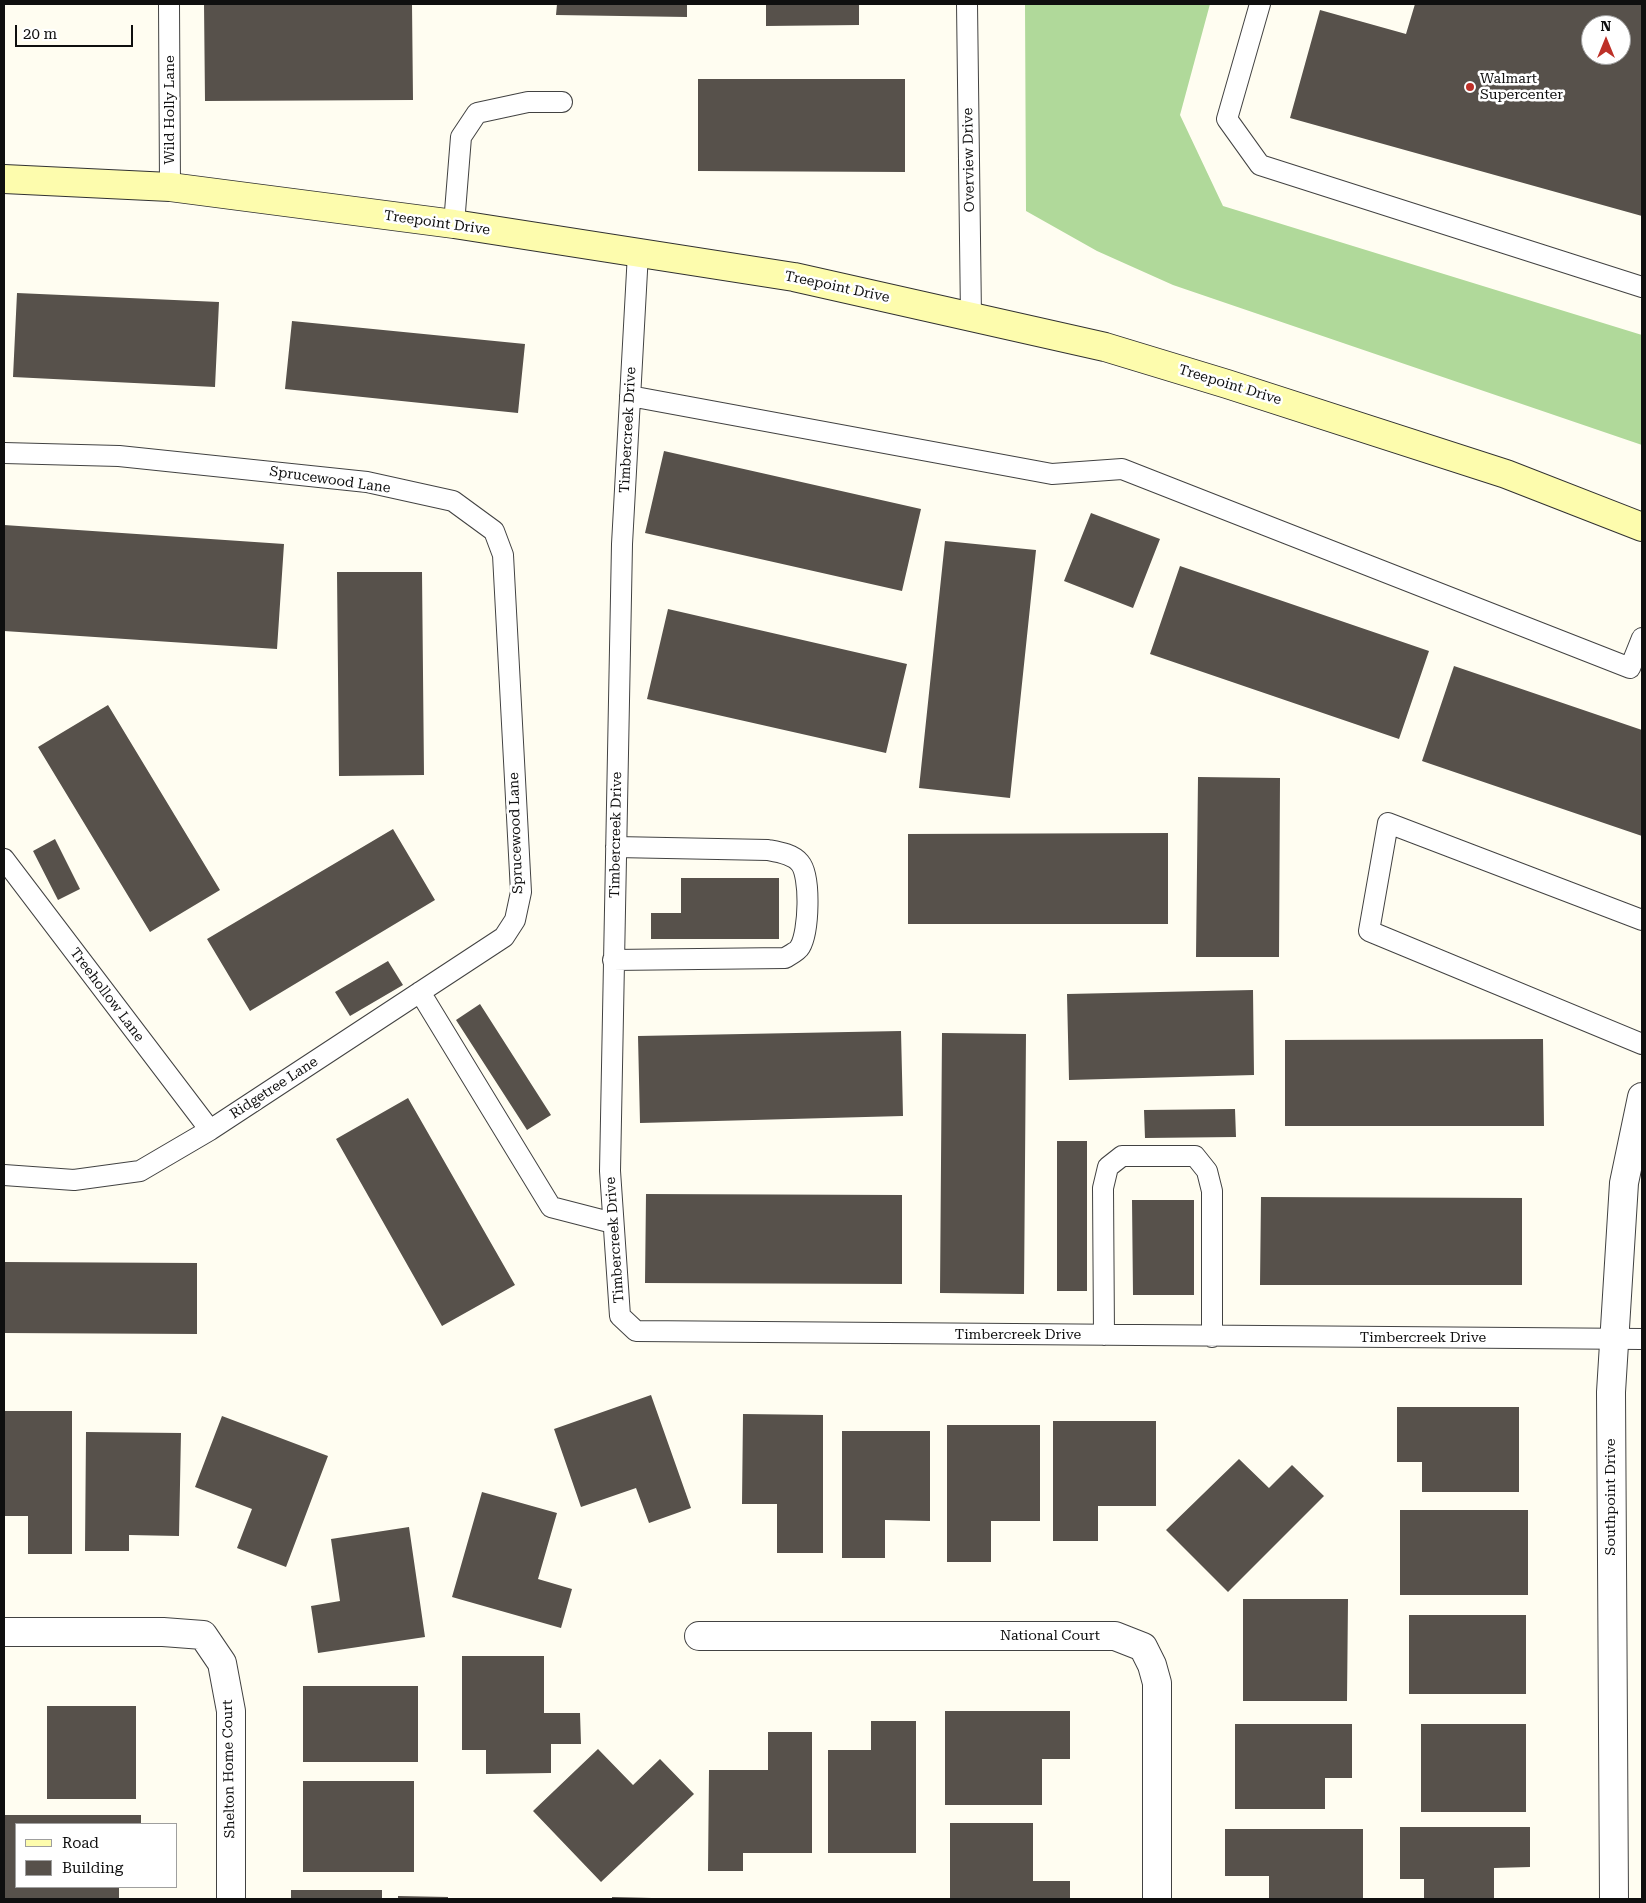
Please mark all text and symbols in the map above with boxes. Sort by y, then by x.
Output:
scale bar [18,15,135,47]
north arrow [1581,15,1631,65]
text: N [1601,18,1611,34]
text: 20 m [23,25,57,43]
street label: Wild Holly Lane [162,55,178,165]
place label: Walmart Supercenter [1480,71,1563,104]
marker: Walmart Supercenter [1464,81,1476,93]
street label: Overview Drive [960,108,978,212]
street label: Treepoint Drive [383,207,491,239]
street label: Treepoint Drive [783,268,891,306]
street label: Treepoint Drive [1176,361,1284,409]
street label: Timbercreek Drive [616,366,640,494]
street label: Sprucewood Lane [268,463,392,497]
street label: Sprucewood Lane [505,772,527,894]
street label: Timbercreek Drive [606,772,626,898]
street label: Treehollow Lane [66,945,148,1045]
street label: Ridgetree Lane [227,1053,321,1123]
street label: Timbercreek Drive [602,1176,628,1304]
street label: Timbercreek Drive [955,1327,1081,1343]
street label: Timbercreek Drive [1360,1330,1486,1346]
street label: Southpoint Drive [1603,1438,1619,1556]
street label: National Court [1000,1628,1100,1644]
street label: Shelton Home Court [219,1700,239,1838]
legend [15,1823,178,1888]
text: Road [62,1834,99,1852]
text: Building [62,1859,123,1877]

